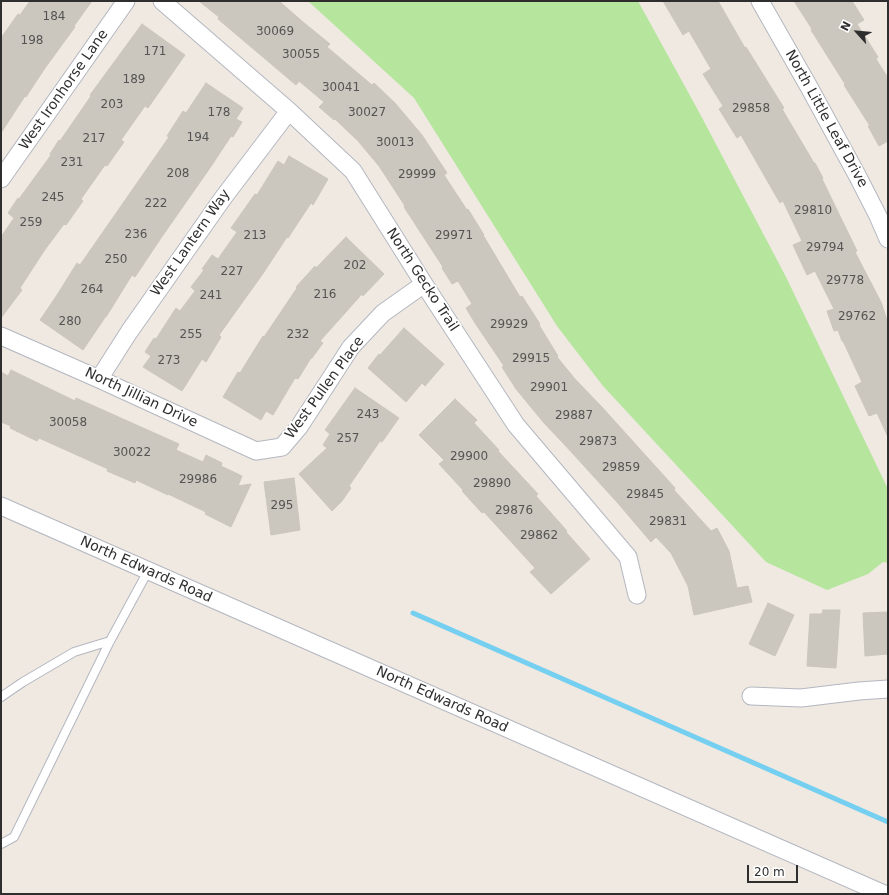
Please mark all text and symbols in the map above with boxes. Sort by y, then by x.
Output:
house number: 184 [43,10,65,24]
north arrow [837,12,877,52]
text: N [838,19,854,33]
house number: 30069 [256,25,294,39]
street label: West Ironhorse Lane [16,26,112,154]
house number: 198 [21,34,43,48]
house number: 171 [144,45,166,59]
street label: North Little Leaf Drive [781,47,871,191]
house number: 30055 [282,48,320,62]
house number: 189 [123,73,145,87]
house number: 30041 [322,81,360,95]
house number: 203 [101,98,123,112]
house number: 29858 [732,102,770,116]
house number: 178 [208,106,230,120]
house number: 30027 [348,106,386,120]
house number: 194 [187,131,209,145]
house number: 217 [83,132,105,146]
house number: 30013 [376,136,414,150]
house number: 231 [61,156,83,170]
house number: 208 [167,167,189,181]
house number: 29999 [398,168,436,182]
street label: West Lantern Way [148,186,234,300]
house number: 245 [42,191,64,205]
house number: 222 [145,197,167,211]
house number: 29810 [794,204,832,218]
house number: 259 [20,216,42,230]
street label: North Gecko Trail [382,225,462,335]
house number: 236 [125,228,147,242]
house number: 213 [244,229,266,243]
house number: 29971 [435,229,473,243]
house number: 29794 [806,241,844,255]
house number: 250 [105,253,127,267]
house number: 202 [344,259,366,273]
house number: 227 [221,265,243,279]
house number: 29778 [826,274,864,288]
house number: 264 [81,283,103,297]
house number: 216 [314,288,336,302]
house number: 241 [200,289,222,303]
house number: 29762 [838,310,876,324]
house number: 280 [59,315,81,329]
house number: 29929 [490,318,528,332]
house number: 255 [180,328,202,342]
house number: 232 [287,328,309,342]
street label: West Pullen Place [282,333,368,443]
house number: 29915 [512,352,550,366]
house number: 273 [158,354,180,368]
street label: North Jillian Drive [82,364,200,432]
house number: 29901 [530,381,568,395]
house number: 243 [357,408,379,422]
house number: 29887 [555,409,593,423]
house number: 30058 [49,416,87,430]
house number: 257 [337,432,359,446]
house number: 29873 [579,435,617,449]
house number: 30022 [113,446,151,460]
house number: 29900 [450,450,488,464]
house number: 29859 [602,461,640,475]
house number: 29986 [179,473,217,487]
house number: 29890 [473,477,511,491]
house number: 29845 [626,488,664,502]
house number: 295 [271,499,293,513]
house number: 29876 [495,504,533,518]
house number: 29831 [649,515,687,529]
house number: 29862 [520,529,558,543]
street label: North Edwards Road [77,533,215,607]
street label: North Edwards Road [373,663,511,737]
scale bar [749,857,800,883]
text: 20 m [754,865,785,879]

